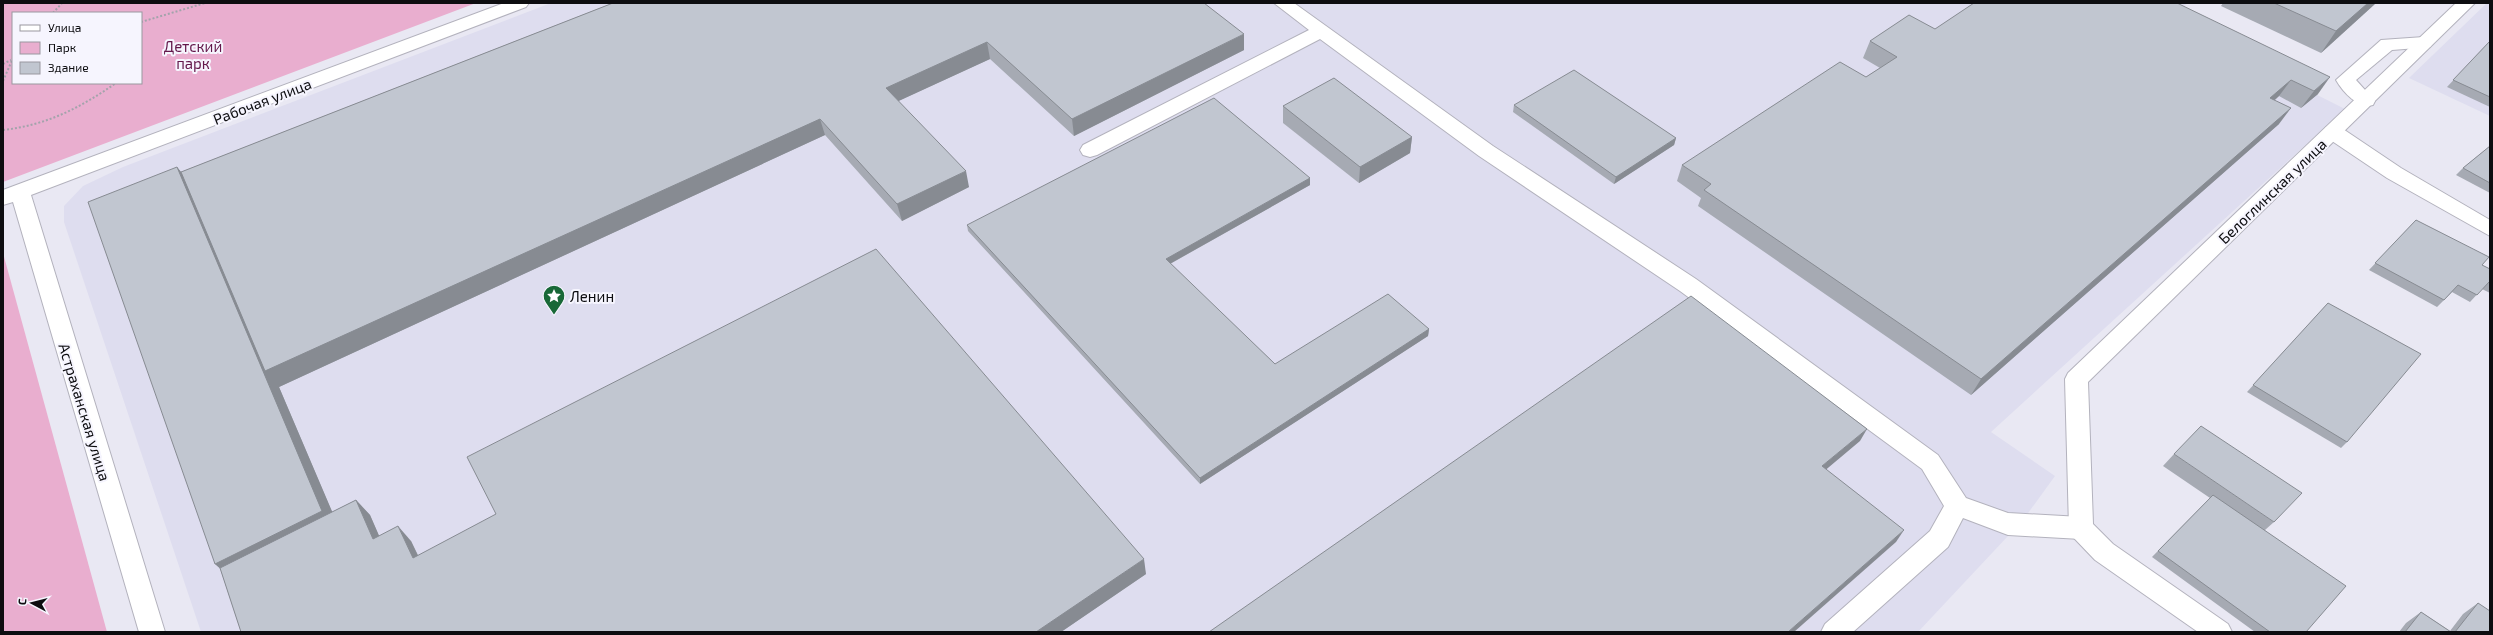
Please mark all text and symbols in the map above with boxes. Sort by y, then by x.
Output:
legend [12,12,142,84]
text: Улица [48,20,81,34]
park label: Детский парк [164,37,222,72]
text: Парк [48,40,77,54]
text: Здание [48,60,89,74]
street label: Рабочая улица [210,74,314,129]
street label: Белоглинская улица [2214,135,2330,248]
place icon: Ленин [541,283,567,316]
place label: Ленин [570,287,614,305]
street label: Астраханская улица [55,341,115,483]
north arrow [12,583,52,623]
text: С [15,597,28,606]

